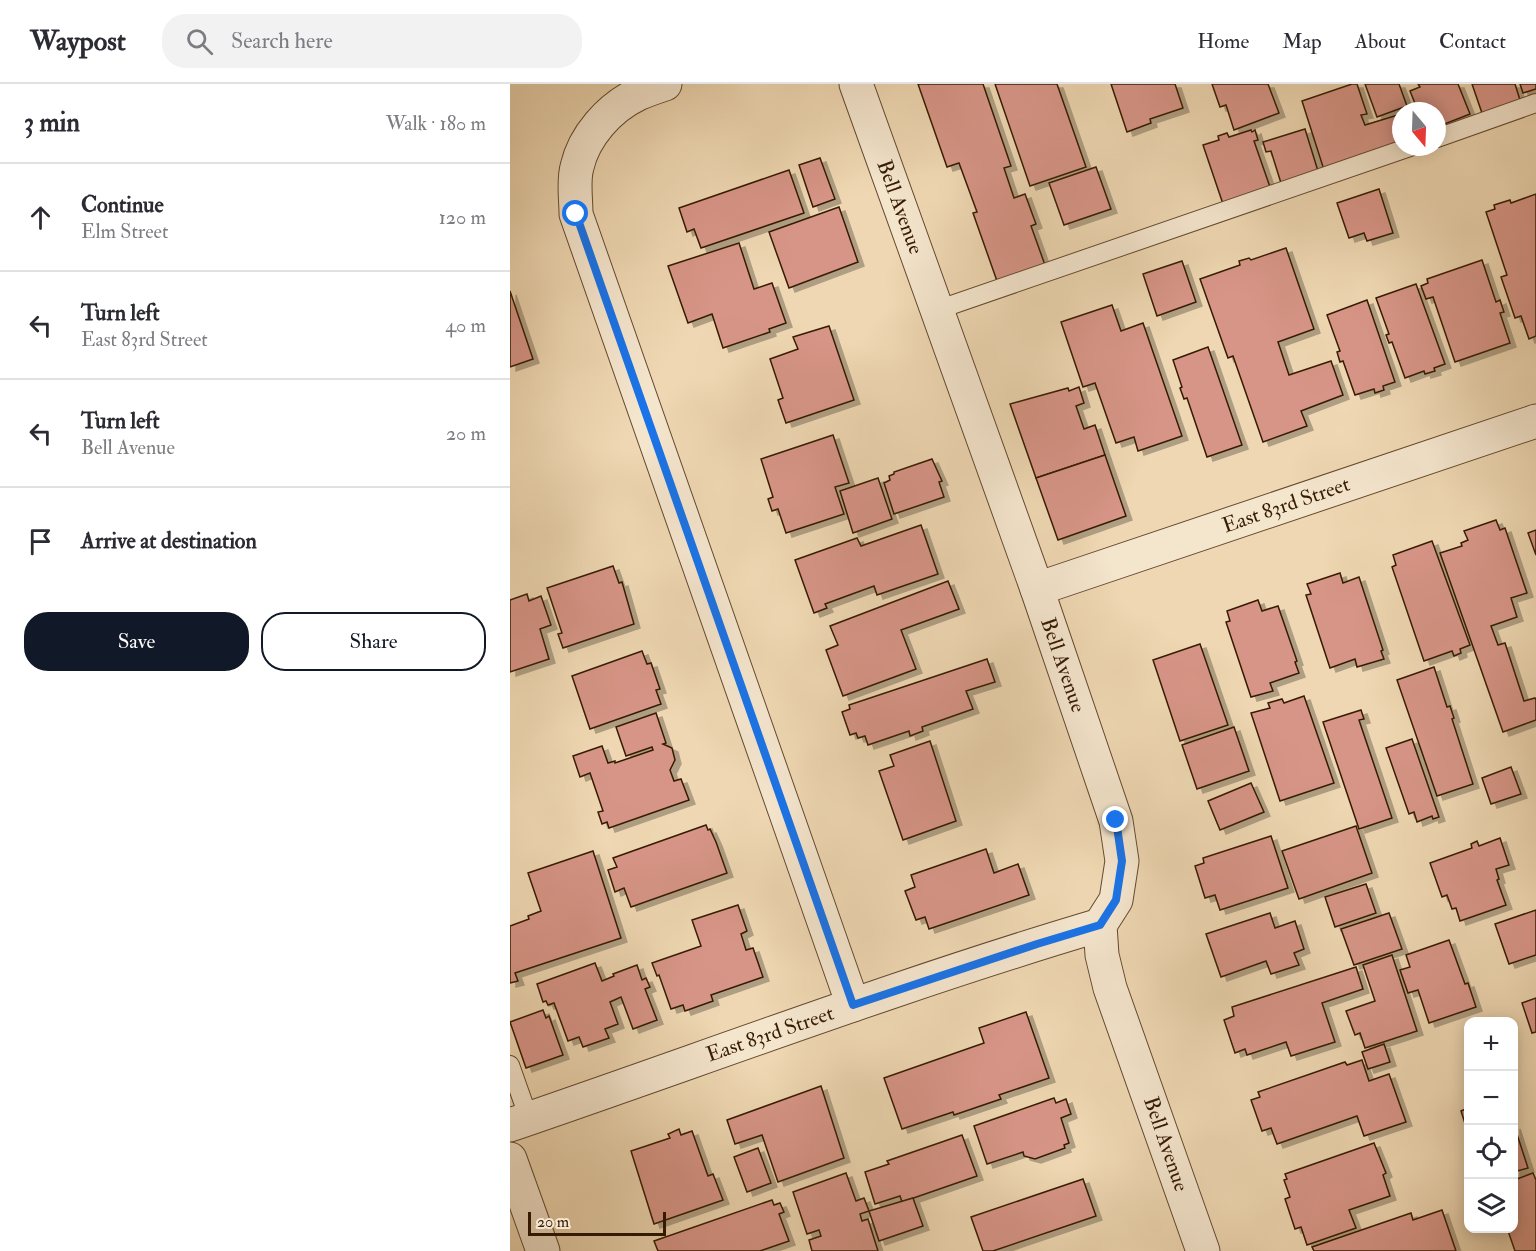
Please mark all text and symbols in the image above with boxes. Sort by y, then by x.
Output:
search box [162,14,582,68]
text: Waypost [30,24,126,59]
icon: search [183,25,216,58]
text: Search here [231,27,333,55]
text: Home [1197,28,1249,55]
text: Map [1282,28,1322,55]
text: About [1355,28,1406,55]
text: Contact [1439,28,1506,55]
north arrow [1392,102,1446,156]
text: 3 min [24,107,80,139]
text: Walk · 180 m [386,111,486,136]
street label: Bell Avenue [870,156,930,258]
text: Continue [81,191,164,219]
route start [562,200,588,226]
icon: ahead [24,201,57,234]
text: 120 m [439,205,486,230]
text: Elm Street [81,219,168,244]
text: Turn left [81,299,160,327]
icon: left [24,309,57,342]
text: 40 m [445,313,486,338]
text: East 83rd Street [81,327,208,352]
text: Turn left [81,407,160,435]
icon: left [24,417,57,450]
text: 20 m [446,421,486,446]
text: Bell Avenue [81,435,175,460]
street label: East 83rd Street [1219,470,1354,539]
icon: arrive [24,525,57,558]
text: Arrive at destination [81,527,257,555]
button: Save [24,612,249,671]
button: Share [261,612,486,671]
street label: Bell Avenue [1034,614,1092,716]
route end [1102,806,1128,832]
street label: East 83rd Street [703,999,838,1068]
map controls [1464,1017,1518,1233]
button: + [1464,1017,1518,1071]
button: − [1464,1071,1518,1125]
street label: Bell Avenue [1137,1093,1195,1195]
button: locate [1464,1125,1518,1179]
button: layers [1464,1179,1518,1233]
scale bar [528,1209,666,1236]
text: 20 m [537,1212,569,1232]

